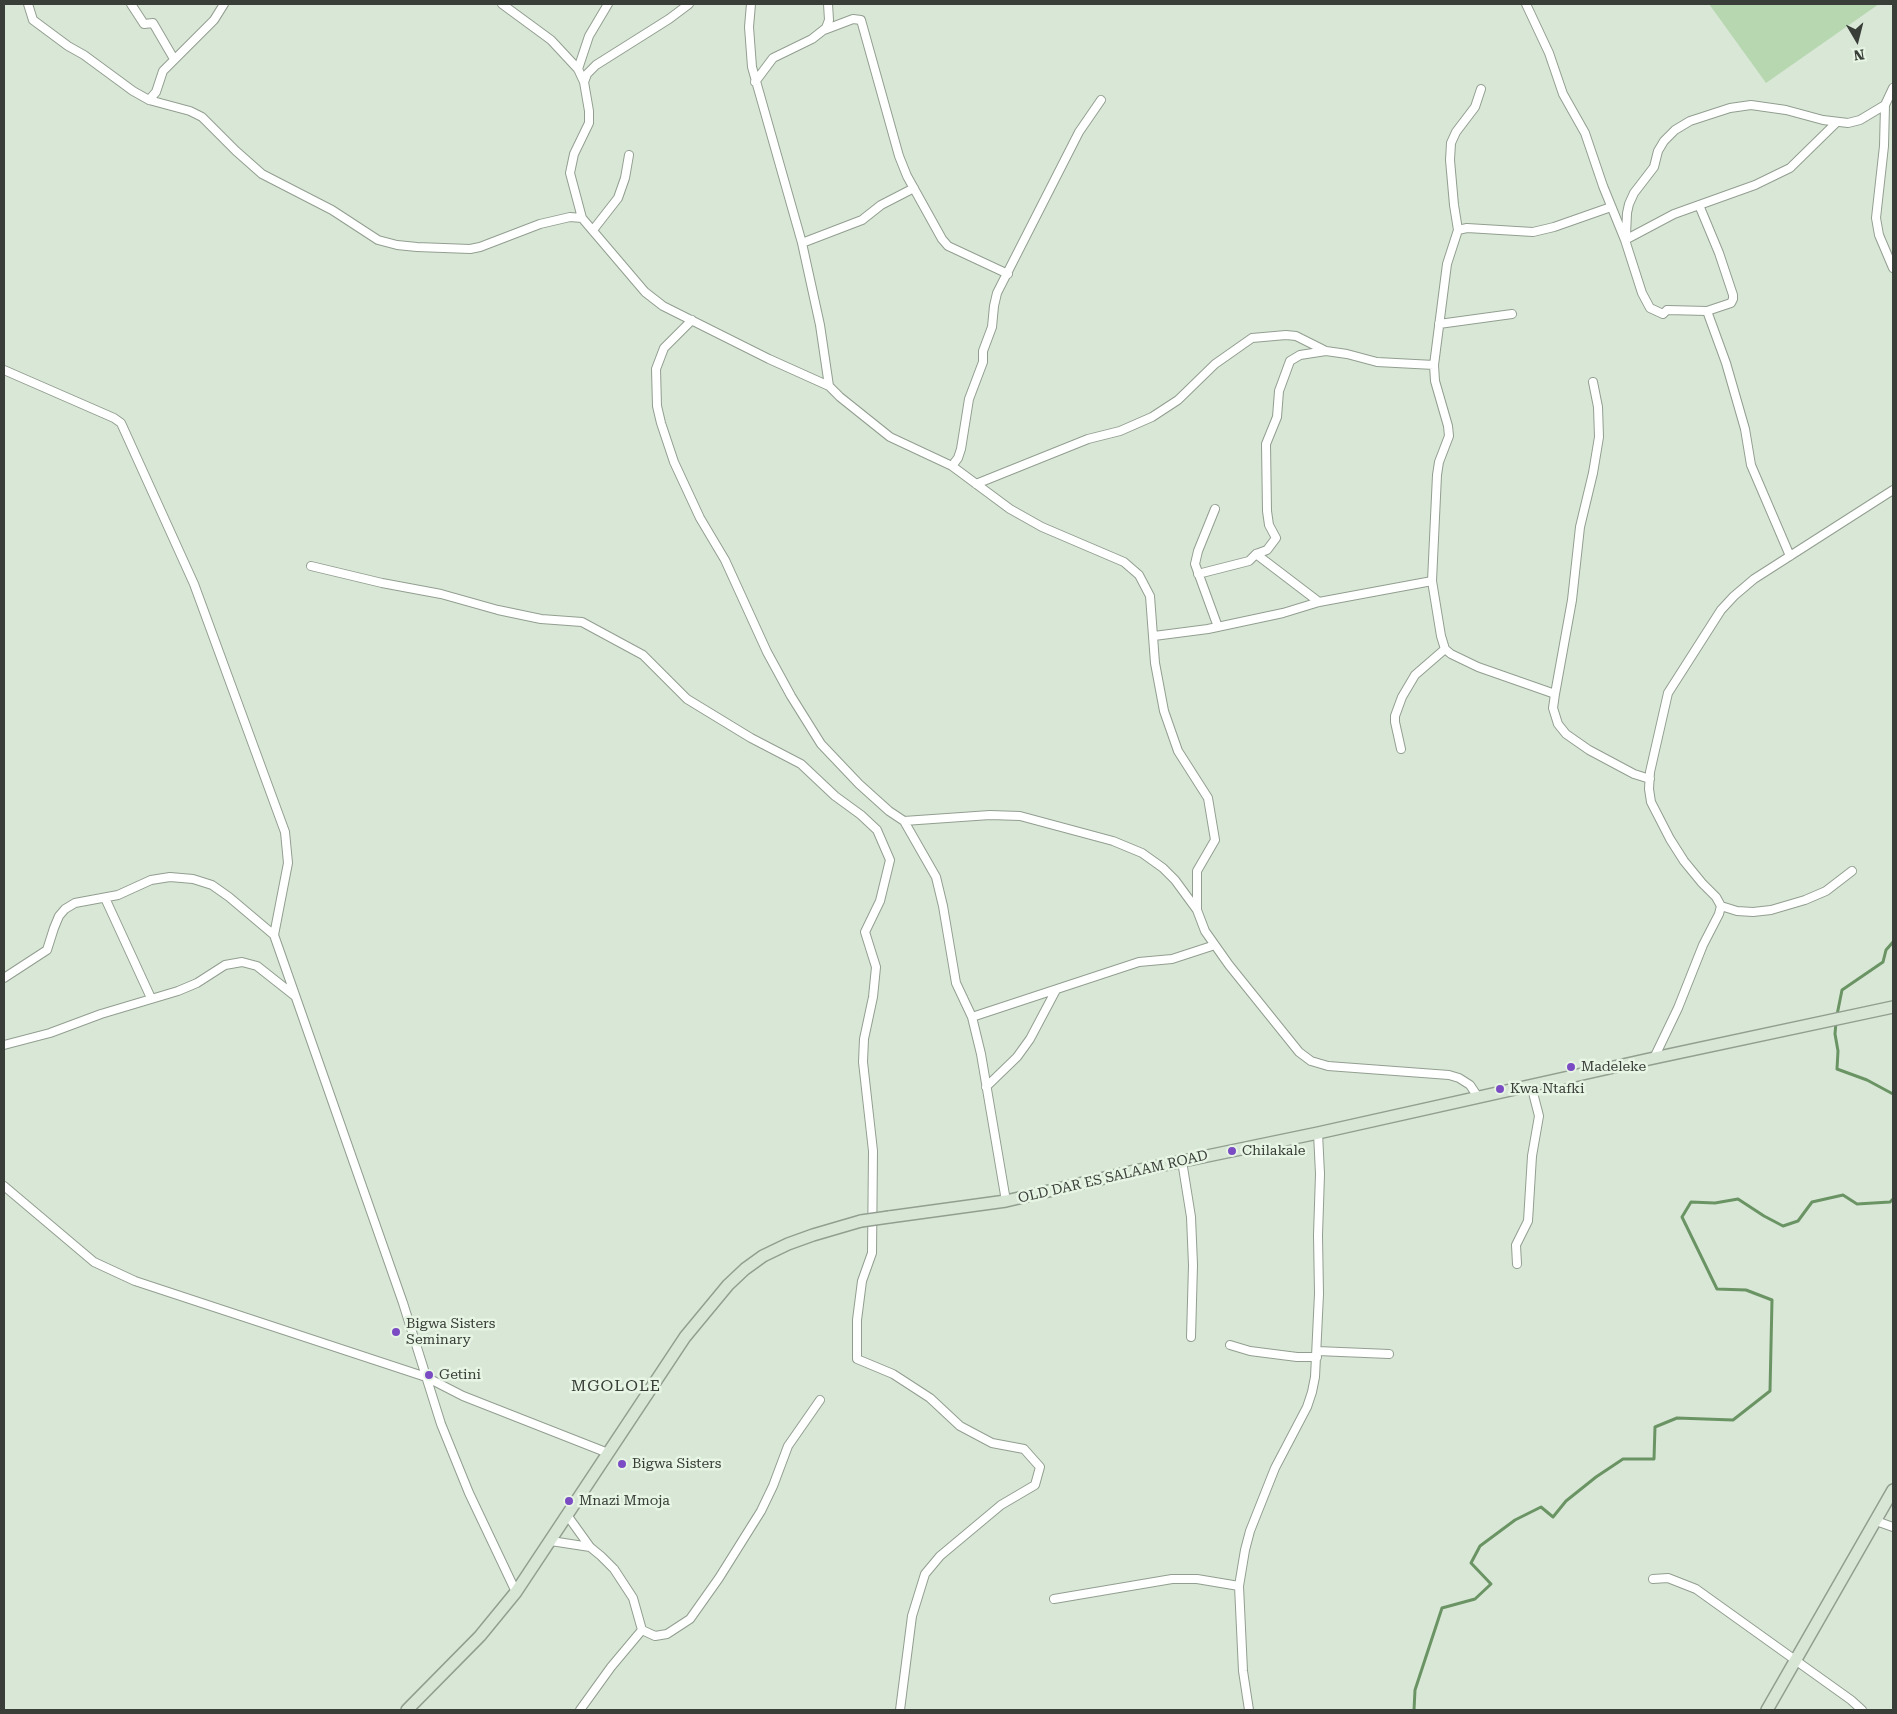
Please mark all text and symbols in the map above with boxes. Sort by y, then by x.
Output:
north arrow [1832,15,1882,65]
text: N [1853,46,1866,64]
place label: Madeleke [1581,1059,1646,1075]
marker: Madeleke [1565,1061,1577,1073]
place label: Kwa Ntafki [1510,1081,1584,1097]
marker: Kwa Ntafki [1494,1083,1506,1095]
place label: Chilakale [1242,1143,1305,1159]
marker: Chilakale [1226,1145,1238,1157]
street label: OLD DAR ES SALAAM ROAD [1017,1147,1209,1207]
place label: Bigwa Sisters Seminary [406,1316,496,1348]
marker: Bigwa Sisters Seminary [390,1326,402,1338]
place label: Getini [439,1367,481,1383]
marker: Getini [423,1369,435,1381]
district label: MGOLOLE [570,1376,662,1396]
place label: Bigwa Sisters [632,1456,722,1472]
marker: Bigwa Sisters [616,1458,628,1470]
place label: Mnazi Mmoja [579,1493,670,1509]
marker: Mnazi Mmoja [563,1495,575,1507]

